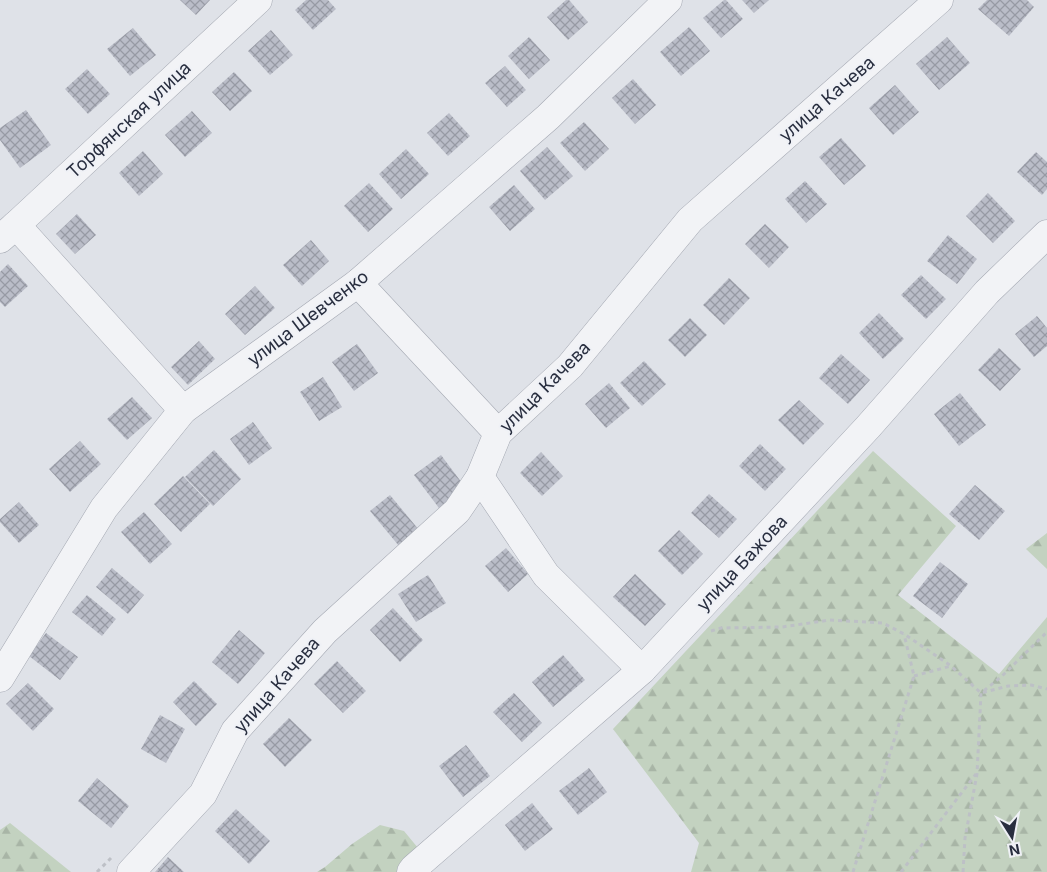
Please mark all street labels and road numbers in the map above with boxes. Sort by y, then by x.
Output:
street label: улица Качева [775,51,879,146]
street label: Торфянская улица [62,57,195,182]
street label: улица Шевченко [243,265,372,370]
street label: улица Качева [495,337,594,436]
street label: улица Бажова [692,510,791,615]
street label: улица Качева [229,633,324,737]

